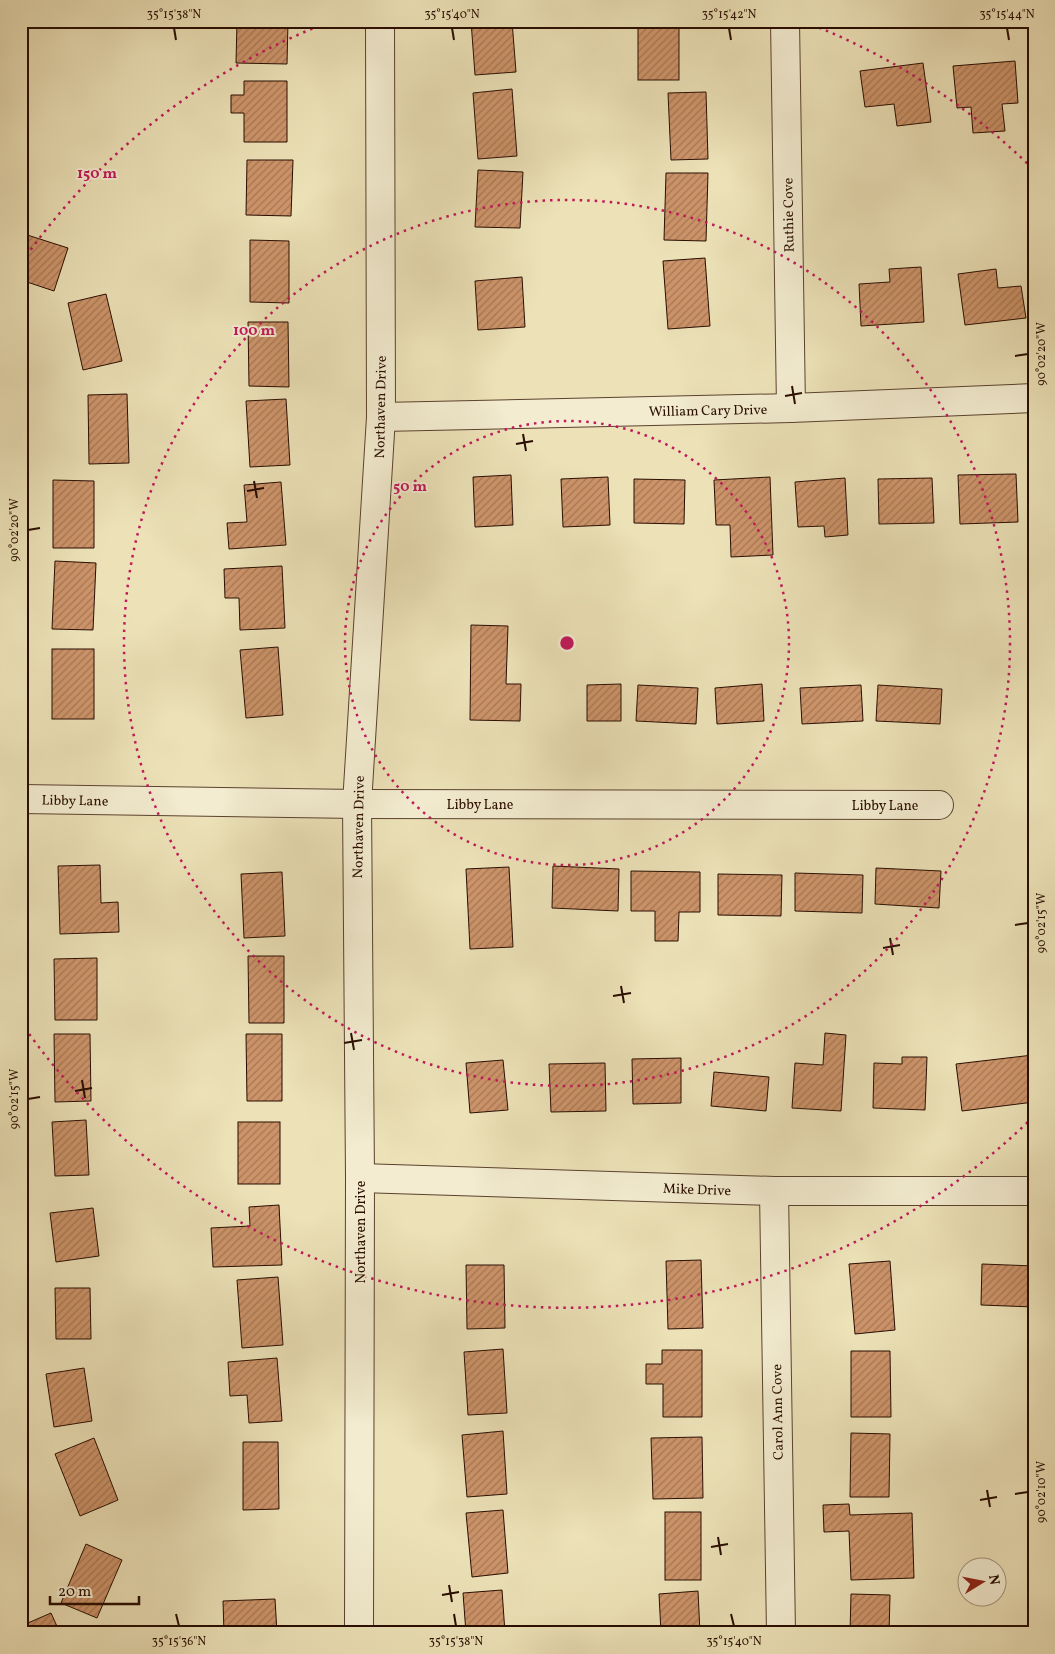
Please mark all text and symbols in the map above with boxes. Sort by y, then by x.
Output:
text: 35°15'38"N [147,7,201,23]
text: 35°15'40"N [424,7,480,23]
text: 35°15'42"N [702,7,756,23]
text: 35°15'44"N [979,7,1035,23]
text: 150 m [77,164,117,185]
street label: Ruthie Cove [779,177,800,252]
text: 100 m [233,321,276,342]
text: 90°02'20"W [1034,322,1050,386]
street label: Northaven Drive [371,355,392,459]
street label: William Cary Drive [649,401,768,422]
text: 50 m [393,477,427,498]
text: 90°02'20"W [7,498,23,562]
centre of rings [558,634,576,652]
street label: Northaven Drive [349,775,370,879]
street label: Libby Lane [41,791,109,812]
street label: Libby Lane [447,796,514,815]
street label: Libby Lane [852,797,919,816]
text: 90°02'15"W [1034,893,1050,953]
text: 90°02'15"W [7,1069,23,1129]
street label: Northaven Drive [352,1180,371,1283]
street label: Mike Drive [662,1180,732,1201]
street label: Carol Ann Cove [768,1363,789,1460]
text: 90°02'10"W [1034,1461,1050,1523]
north arrow [958,1556,1008,1606]
text: N [983,1573,1004,1587]
scale bar [50,1574,139,1606]
text: 20 m [58,1582,91,1603]
text: 35°15'36"N [152,1634,206,1650]
text: 35°15'38"N [429,1634,483,1650]
text: 35°15'40"N [706,1634,762,1650]

